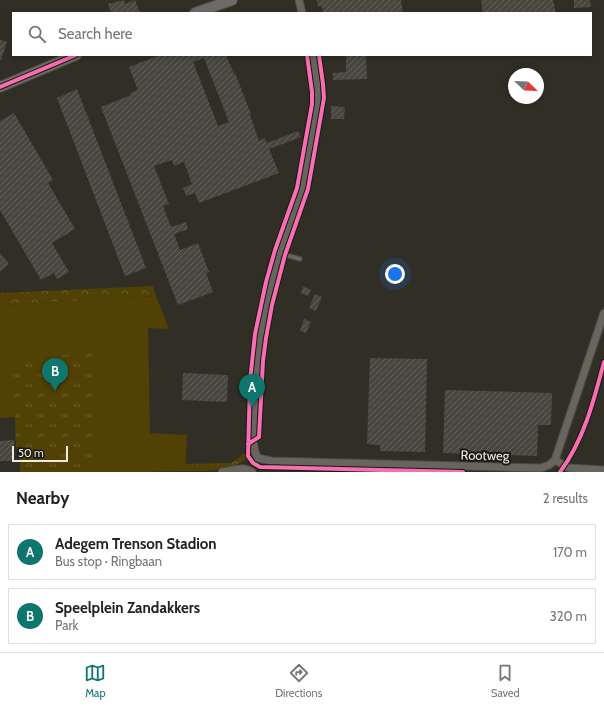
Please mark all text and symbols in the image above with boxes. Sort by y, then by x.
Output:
search box [12,12,592,56]
icon: search [26,23,48,45]
text: Search here [58,25,133,43]
north arrow [508,68,544,104]
your location [385,264,405,284]
pin: B [42,358,68,391]
pin: A [239,374,265,407]
scale bar [12,444,68,463]
text: 50 m [18,446,44,460]
street label: Rootweg [461,447,510,463]
text: Nearby [16,488,69,508]
text: 2 results [543,490,588,506]
text: Adegem Trenson Stadion [55,535,217,553]
text: A [26,544,34,560]
text: 170 m [553,544,587,560]
text: Bus stop · Ringbaan [55,553,162,569]
text: Speelplein Zandakkers [55,599,200,617]
text: B [26,608,34,624]
text: 320 m [550,608,587,624]
text: Park [55,617,78,633]
tab: Map [84,662,106,700]
tab: Directions [275,662,322,700]
tab: Saved [491,662,520,700]

